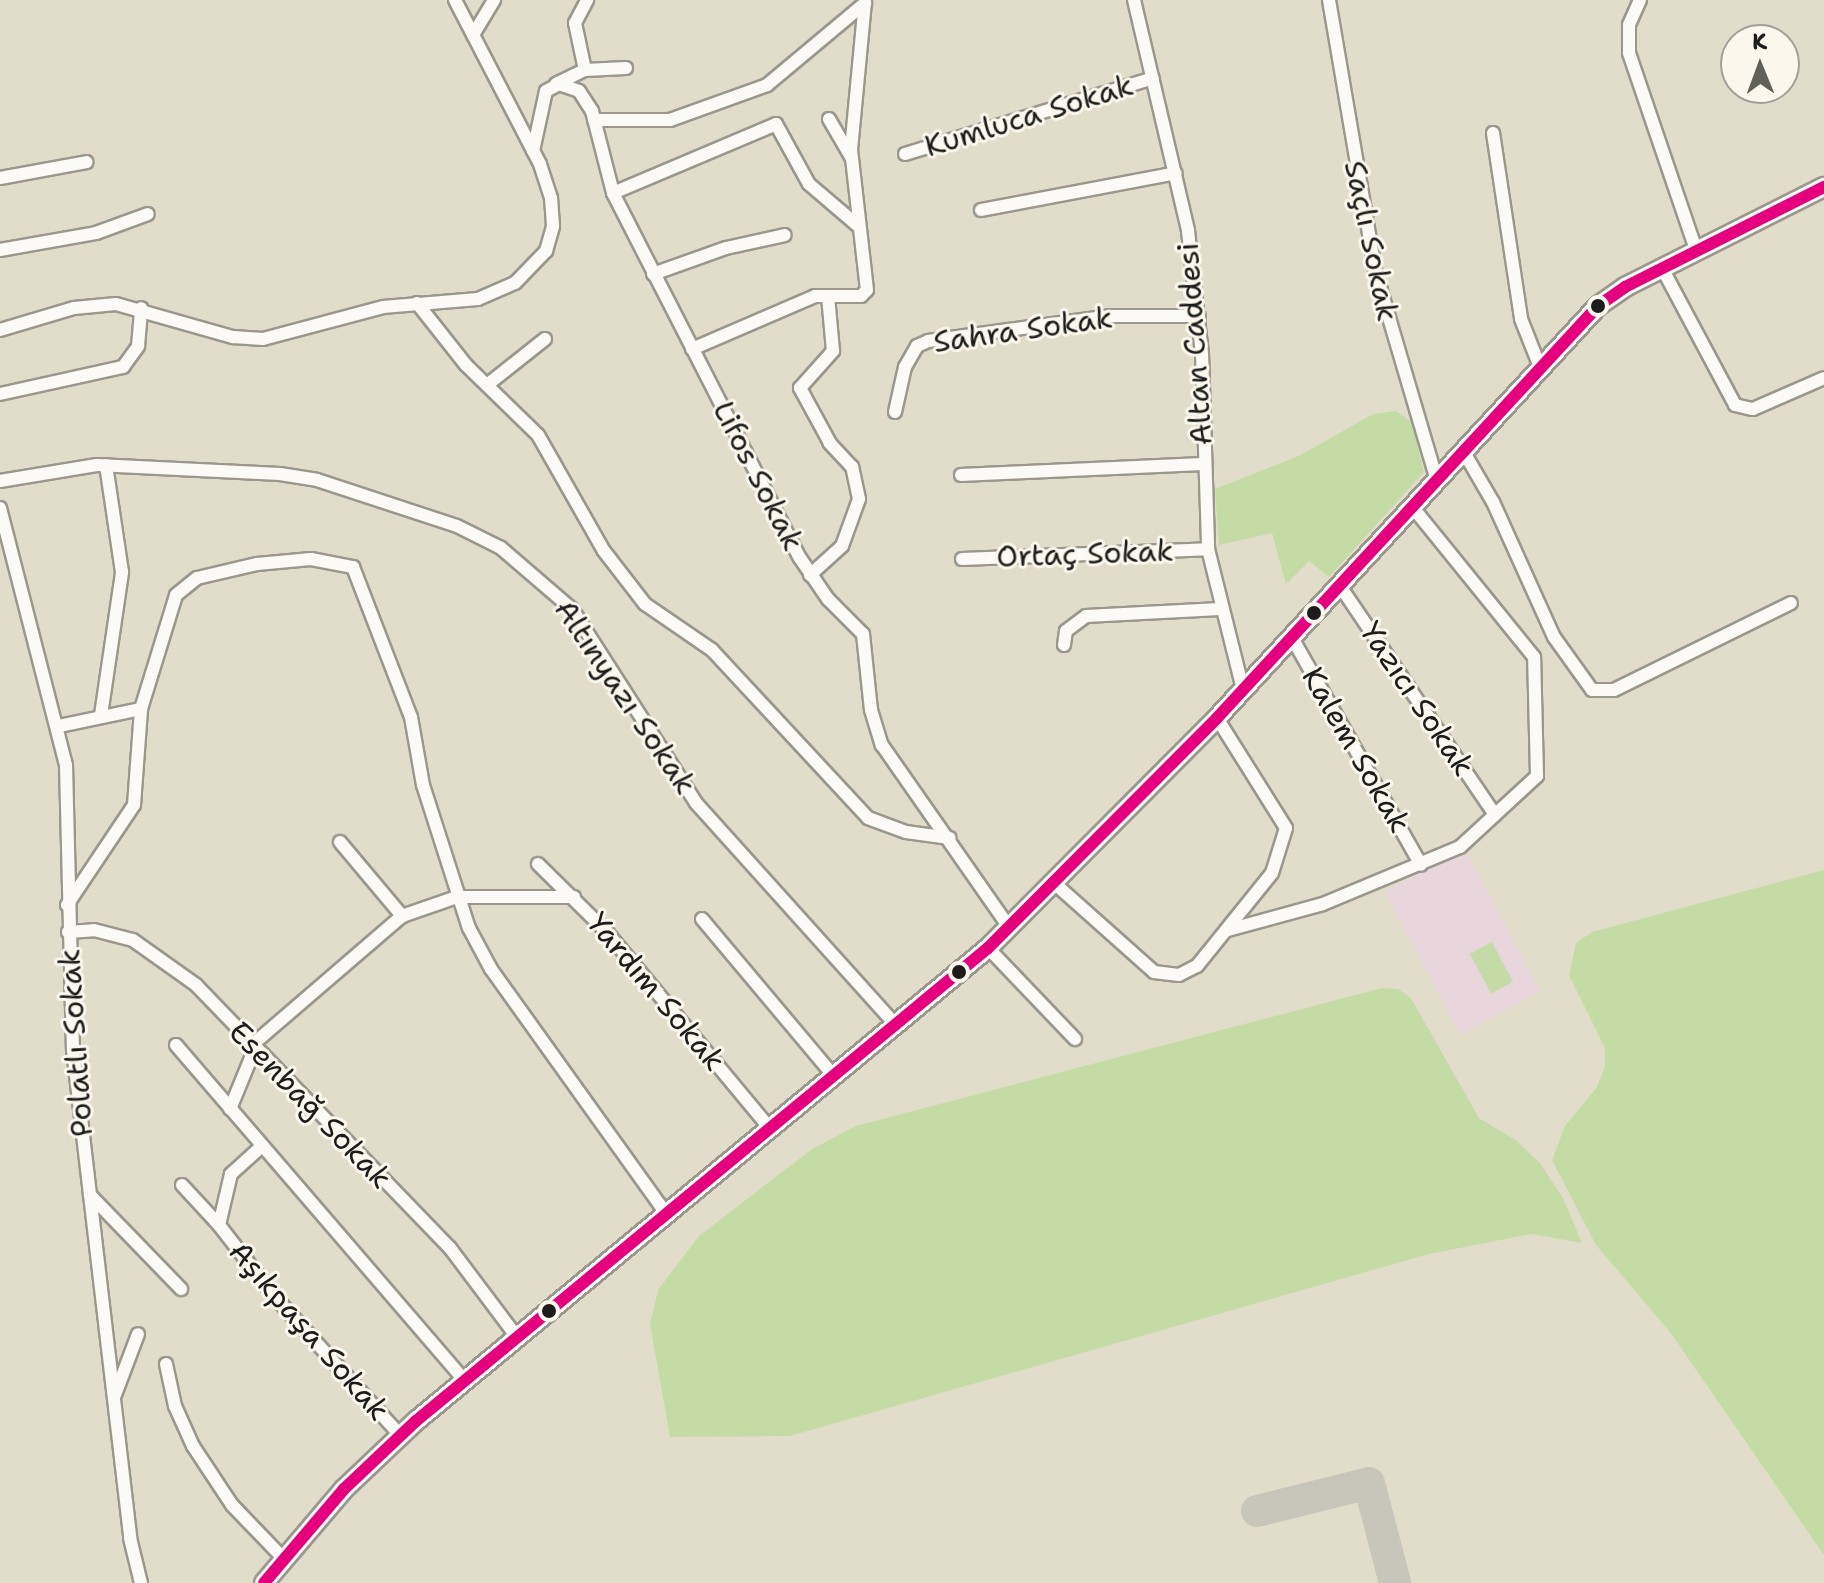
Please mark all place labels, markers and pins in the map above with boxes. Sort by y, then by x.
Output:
unlabelled marker [1590,298,1606,314]
unlabelled marker [1306,605,1322,621]
unlabelled marker [951,964,967,980]
unlabelled marker [541,1303,557,1319]

